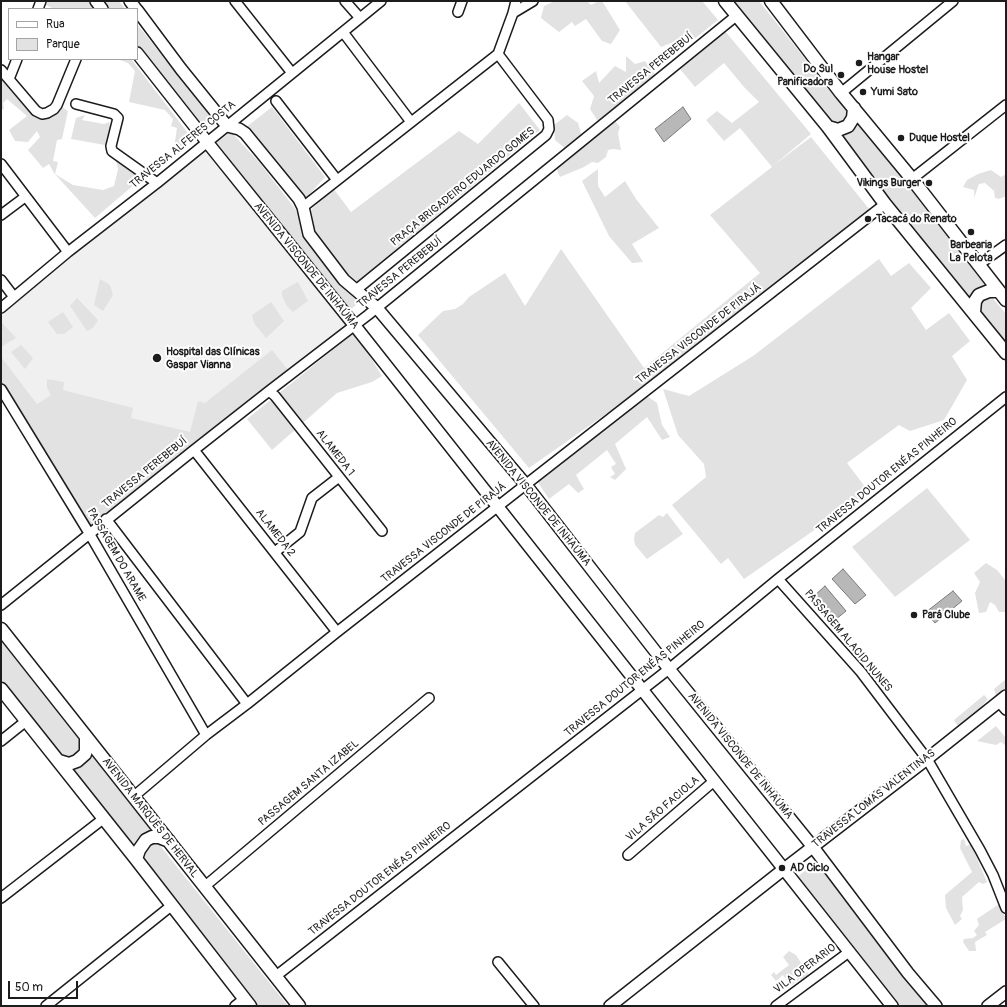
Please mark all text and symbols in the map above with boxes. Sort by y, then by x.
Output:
legend [8,8,138,60]
text: Rua [46,17,65,32]
street label: TRAVESSA PEREBEBUÍ [606,31,696,107]
text: Parque [46,37,80,52]
place label: Hangar House Hostel [867,50,928,76]
marker: Hangar House Hostel [854,58,864,68]
place label: Do Sul Panificadora [777,62,833,88]
marker: Do Sul Panificadora [836,70,846,80]
place label: Yumi Sato [871,85,918,99]
marker: Yumi Sato [858,87,868,97]
street label: TRAVESSA ALFERES COSTA [128,98,238,192]
street label: PRAÇA BRIGADEIRO EDUARDO GOMES [388,125,538,249]
place label: Duque Hostel [909,131,970,145]
marker: Duque Hostel [896,133,906,143]
place label: Vikings Burger [856,176,921,190]
marker: Vikings Burger [924,178,934,188]
street label: AVENIDA VISCONDE DE INHAÚMA [251,200,361,332]
place label: Tacacá do Renato [876,212,957,226]
marker: Tacacá do Renato [863,214,873,224]
marker: Barbearia La Pelota [966,227,976,237]
street label: TRAVESSA PEREBEBUÍ [355,235,445,311]
place label: Barbearia La Pelota [949,238,993,264]
street label: TRAVESSA VISCONDE DE PIRAJÁ [634,281,764,387]
place label: Hospital das Clínicas Gaspar Vianna [166,345,260,371]
marker: Hospital das Clínicas Gaspar Vianna [151,352,163,364]
street label: TRAVESSA DOUTOR ENÉAS PINHEIRO [814,415,960,537]
street label: ALAMEDA 1 [313,427,357,479]
street label: TRAVESSA PEREBEBUÍ [100,435,190,511]
street label: AVENIDA VISCONDE DE INHAÚMA [483,437,593,569]
street label: TRAVESSA VISCONDE DE PIRAJÁ [379,480,509,586]
street label: PASSAGEM DO ARAME [84,506,148,604]
street label: ALAMEDA 2 [252,507,298,559]
street label: PASSAGEM ALACID NUNES [801,587,895,695]
place label: Pará Clube [922,608,970,622]
marker: Pará Clube [909,610,919,620]
street label: TRAVESSA DOUTOR ENÉAS PINHEIRO [562,618,708,740]
street label: AVENIDA VISCONDE DE INHAÚMA [685,690,795,822]
street label: PASSAGEM SANTA IZABEL [256,737,362,829]
street label: TRAVESSA LOMAS VALENTINAS [810,747,938,851]
street label: AVENIDA MARQUÊS DE HERVAL [99,755,201,881]
street label: VILA SÃO FACIOLA [624,774,702,844]
street label: TRAVESSA DOUTOR ENÉAS PINHEIRO [306,819,454,939]
place label: AD Ciclo [790,861,829,875]
marker: AD Ciclo [777,863,787,873]
street label: VILA OPERARIO [771,941,839,997]
scale bar [10,973,80,999]
text: 50 m [15,980,43,995]

